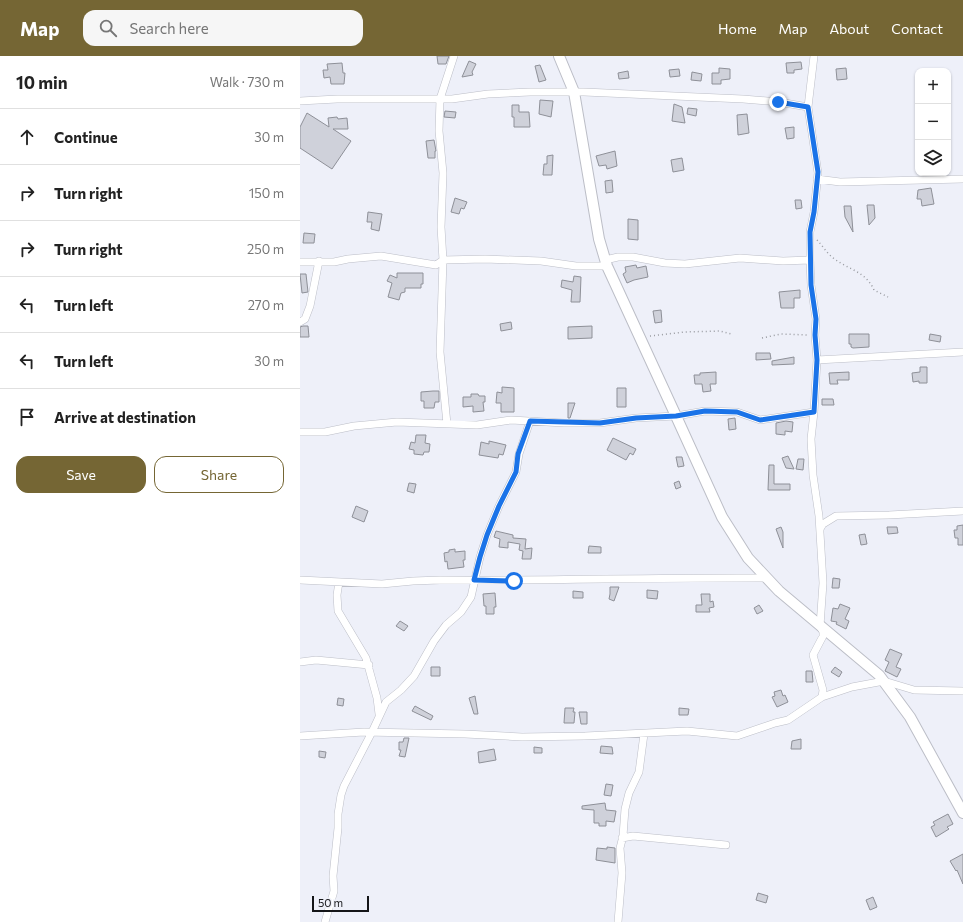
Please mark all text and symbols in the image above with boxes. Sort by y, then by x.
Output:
search box [83,10,363,46]
text: Map [20,17,59,40]
icon: search [97,17,119,39]
text: Search here [129,19,209,37]
text: Home [718,20,757,37]
text: Map [779,20,807,37]
text: About [829,20,869,37]
text: Contact [891,20,943,37]
map controls [915,68,951,176]
button: + [915,68,951,104]
text: 10 min [16,72,68,93]
text: Walk · 730 m [210,74,284,90]
route end [769,93,787,111]
button: − [915,104,951,140]
icon: ahead [16,126,38,148]
text: Continue [54,128,118,146]
text: 30 m [254,129,284,145]
button: layers [915,140,951,176]
icon: right [16,182,38,204]
text: Turn right [54,184,123,202]
text: 150 m [249,185,284,201]
icon: right [16,238,38,260]
text: Turn right [54,240,123,258]
text: 250 m [247,241,284,257]
icon: left [16,294,38,316]
text: Turn left [54,296,113,314]
text: 270 m [248,297,284,313]
icon: left [16,350,38,372]
text: Turn left [54,352,113,370]
text: 30 m [254,353,284,369]
icon: arrive [16,406,38,428]
text: Arrive at destination [54,408,196,426]
button: Save [16,456,146,493]
button: Share [154,456,284,493]
route start [505,572,523,590]
scale bar [312,894,369,913]
text: 50 m [318,896,343,909]

